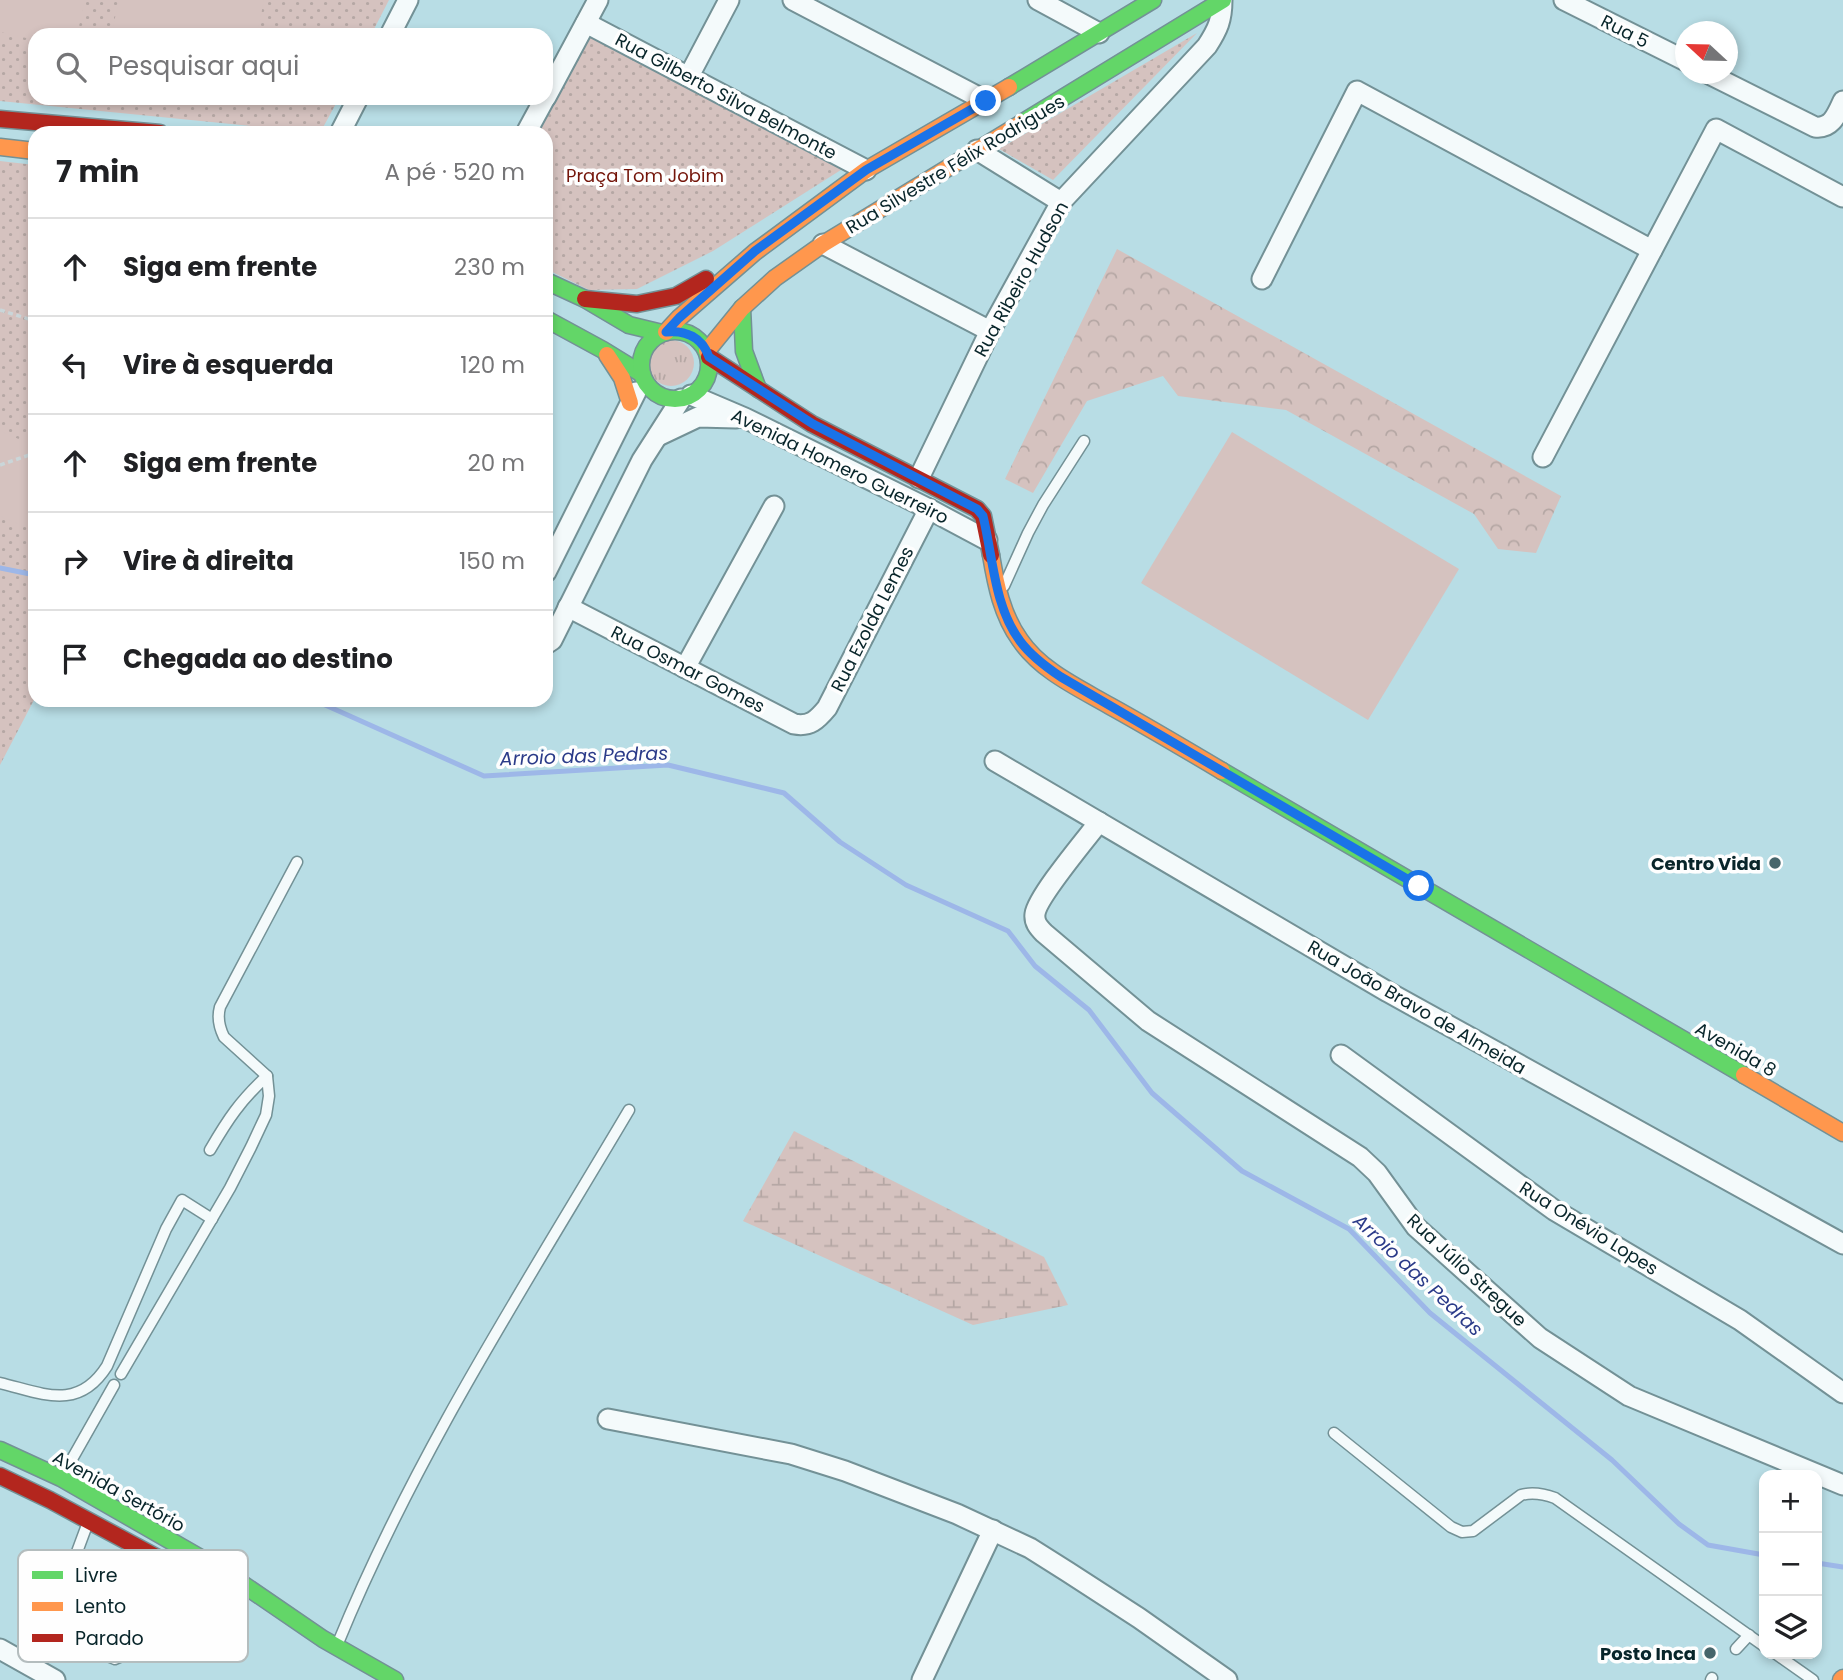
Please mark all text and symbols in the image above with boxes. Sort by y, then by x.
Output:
street label: Rua 5 [1597,8,1653,54]
north arrow [1675,21,1738,84]
street label: Rua Gilberto Silva Belmonte [611,27,841,165]
search box [28,28,553,105]
icon: search [52,48,90,86]
text: Pesquisar aqui [108,48,299,84]
route end [970,85,1001,116]
street label: Rua Silvestre Félix Rodrigues [841,89,1069,239]
text: 7 min [56,150,139,193]
text: A pé · 520 m [384,156,525,188]
park label: Praça Tom Jobim [566,163,724,188]
street label: Rua Ribeiro Hudson [968,197,1074,361]
icon: ahead [56,248,94,286]
text: Siga em frente [123,249,317,285]
text: 230 m [454,251,525,283]
icon: left [56,346,94,384]
text: Vire à esquerda [123,347,334,383]
text: 120 m [460,349,525,381]
street label: Avenida Homero Guerreiro [727,402,953,530]
icon: ahead [56,444,94,482]
text: Siga em frente [123,445,317,481]
text: 20 m [467,447,525,479]
icon: right [56,542,94,580]
street label: Rua Ezolda Lemes [825,542,919,696]
text: Vire à direita [123,543,294,579]
text: 150 m [459,545,525,577]
street label: Rua Osmar Gomes [607,619,769,719]
icon: arrive [56,640,94,678]
text: Chegada ao destino [123,641,393,677]
water label: Arroio das Pedras [498,740,669,772]
place label: Centro Vida [1651,851,1761,876]
marker: Centro Vida [1767,855,1783,871]
route start [1403,870,1434,901]
street label: Rua João Bravo de Almeida [1303,934,1531,1080]
street label: Avenida 8 [1691,1016,1781,1082]
street label: Rua Onévio Lopes [1515,1175,1663,1281]
water label: Arroio das Pedras [1346,1207,1489,1342]
street label: Rua Júlio Stregue [1402,1208,1532,1332]
street label: Avenida Sertório [48,1444,190,1538]
map controls [1759,1470,1822,1659]
button: + [1759,1470,1822,1533]
button: − [1759,1533,1822,1596]
legend [18,1550,248,1662]
text: Livre [75,1562,117,1589]
text: Lento [75,1593,126,1620]
button: layers [1759,1596,1822,1659]
text: Parado [75,1625,144,1652]
place label: Posto Inca [1600,1641,1696,1666]
marker: Posto Inca [1702,1645,1718,1661]

